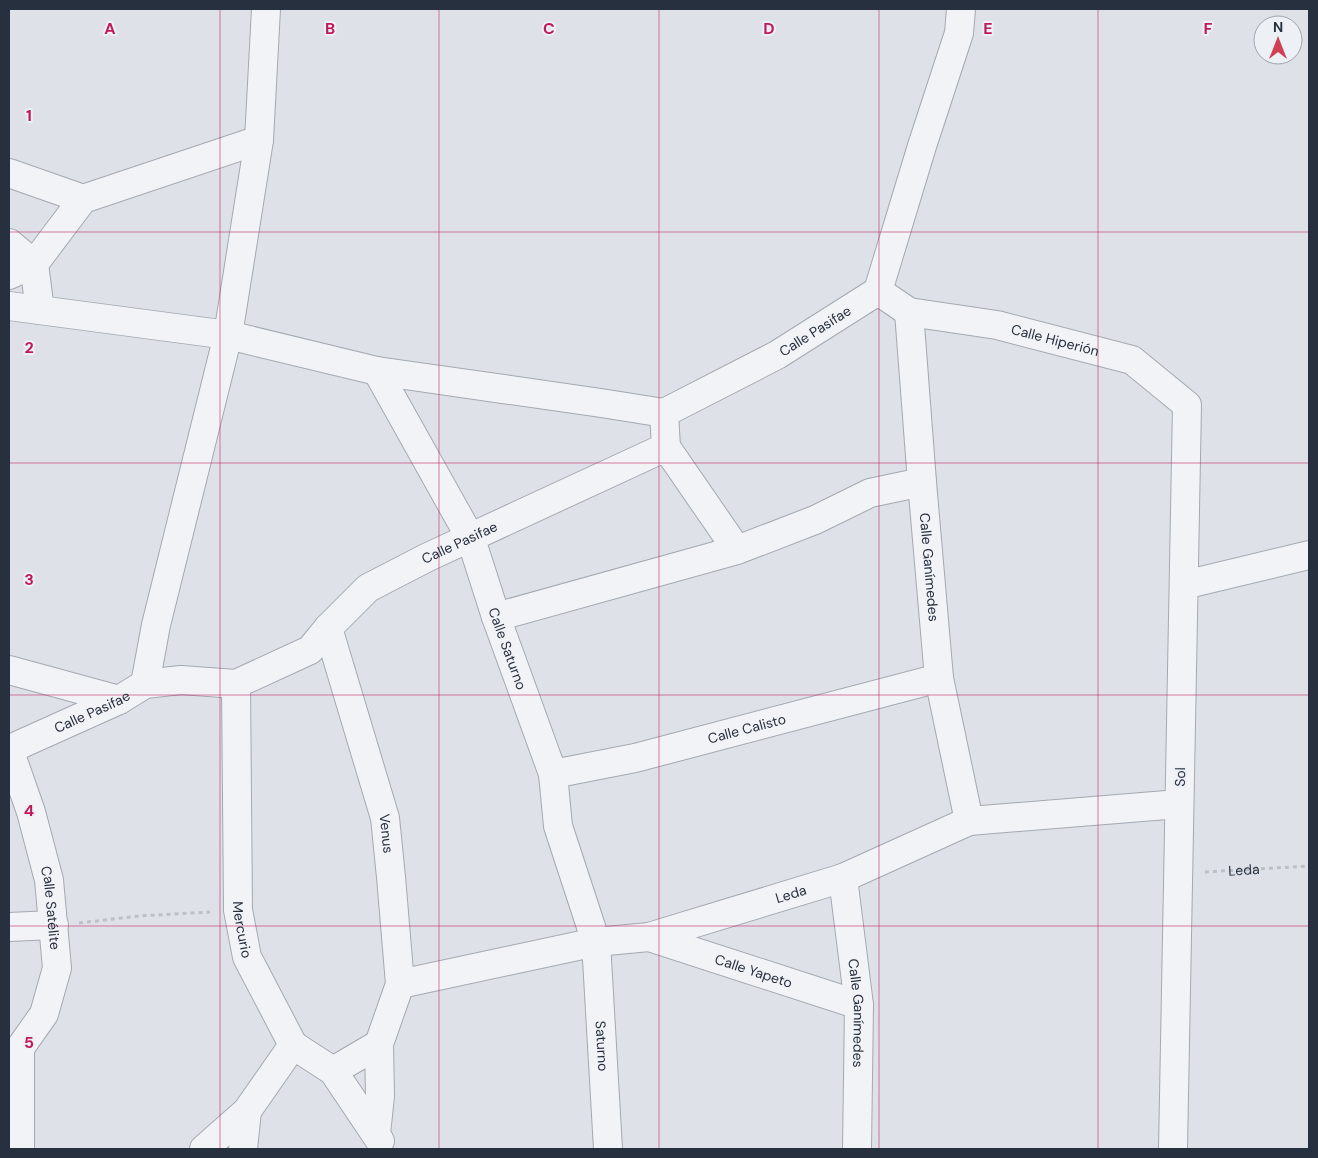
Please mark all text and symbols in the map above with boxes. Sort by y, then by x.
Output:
north arrow [1253,15,1303,65]
text: A [104,18,116,39]
text: B [325,18,335,39]
text: C [543,18,555,39]
text: D [763,18,775,39]
text: E [983,18,993,39]
text: F [1204,18,1213,39]
text: N [1273,18,1283,36]
text: 1 [26,105,32,126]
street label: Calle Pasifae [776,301,854,360]
street label: Calle Hiperión [1009,320,1101,360]
text: 2 [24,337,34,358]
street label: Calle Ganímedes [916,512,943,622]
street label: Calle Pasifae [418,517,500,568]
text: 3 [24,569,34,590]
street label: Calle Saturno [485,605,531,692]
street label: Calle Pasifae [51,686,133,737]
street label: Calle Calisto [706,710,788,748]
street label: Sol [1171,767,1189,787]
text: 4 [24,800,34,821]
street label: Venus [376,813,398,854]
street label: Leda [1228,860,1260,880]
street label: Calle Satélite [37,864,64,951]
street label: Leda [773,881,809,907]
street label: Mercurio [229,901,256,960]
street label: Calle Yapeto [713,950,795,992]
street label: Calle Ganímedes [844,958,868,1068]
street label: Saturno [592,1020,612,1072]
text: 5 [24,1032,34,1053]

